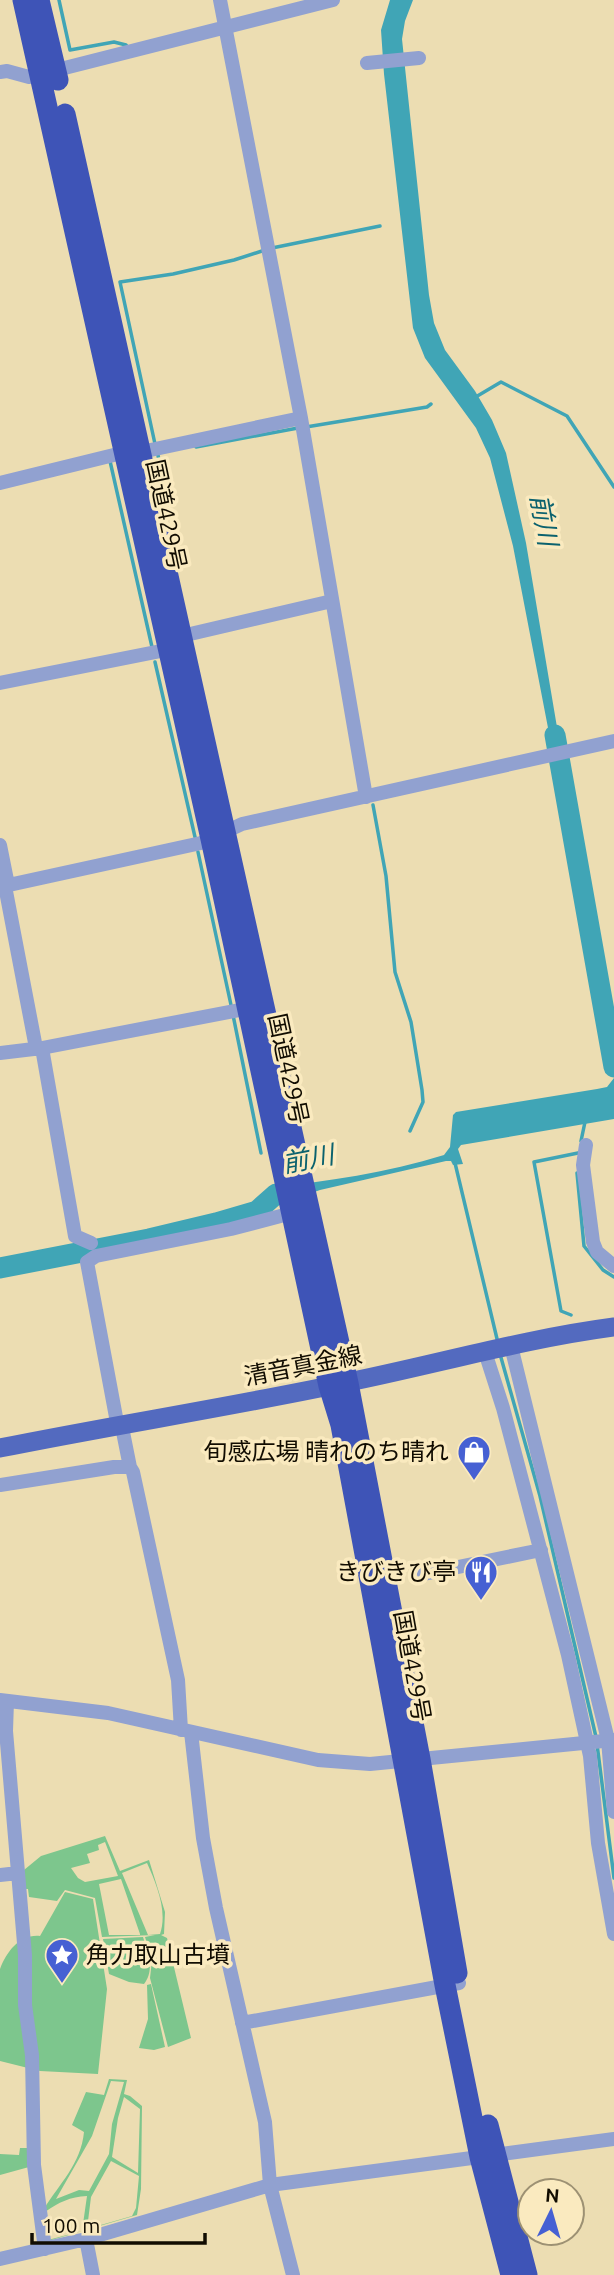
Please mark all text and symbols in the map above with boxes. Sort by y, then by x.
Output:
street label: 国道429号 [142,457,191,573]
water label: 前川 [526,492,564,551]
street label: 国道429号 [264,1011,313,1127]
water label: 前川 [280,1139,339,1178]
street label: 清音真金線 [241,1341,364,1390]
shop icon: 旬感広場 晴れのち晴れ [455,1433,493,1482]
place label: 旬感広場 晴れのち晴れ [204,1438,449,1465]
restaurant icon: きびきび亭 [462,1553,500,1602]
place label: きびきび亭 [336,1558,456,1585]
street label: 国道429号 [389,1608,436,1724]
place icon: 角力取山古墳 [43,1936,81,1985]
place label: 角力取山古墳 [86,1941,230,1968]
north arrow [516,2177,586,2247]
text: N [544,2183,561,2207]
scale bar [32,2202,205,2246]
text: 100 m [42,2213,100,2237]

